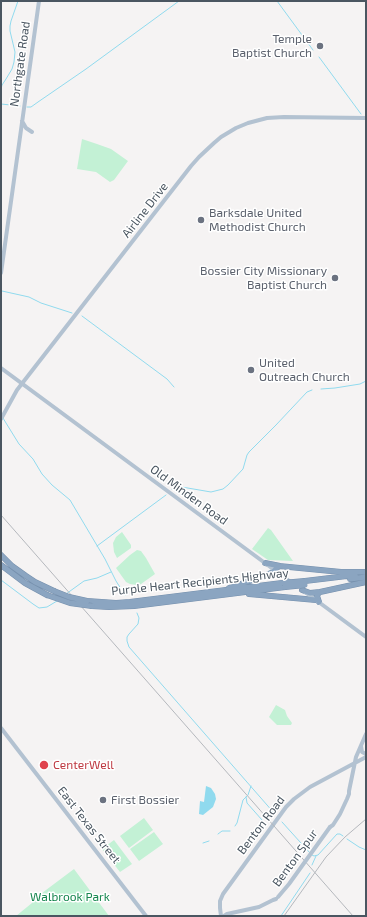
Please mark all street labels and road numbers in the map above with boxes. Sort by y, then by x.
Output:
street label: Northgate Road [7,20,33,108]
street label: Airline Drive [119,179,171,241]
street label: Old Minden Road [147,462,231,528]
street label: Purple Heart Recipients Highway [111,566,289,598]
street label: East Texas Street [54,784,124,866]
street label: Benton Road [234,793,288,857]
street label: Benton Spur [269,827,321,889]

